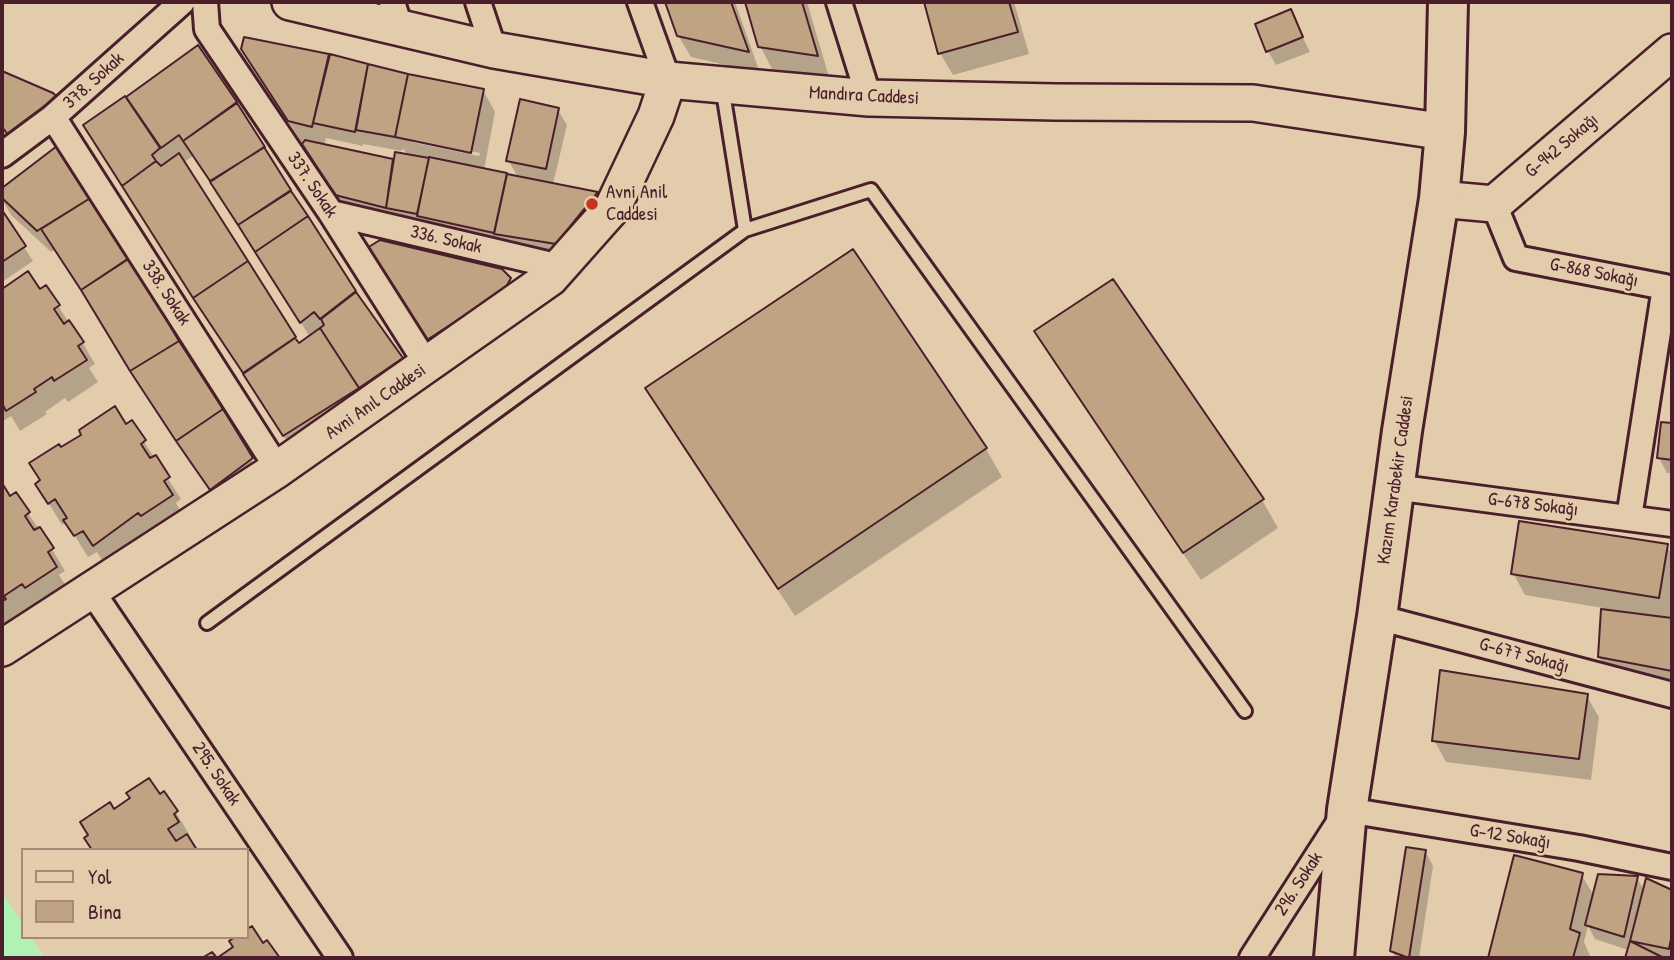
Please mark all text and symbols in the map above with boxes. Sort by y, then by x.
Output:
street label: 378. Sokak [59,48,129,114]
street label: Mandıra Caddesi [809,82,919,110]
street label: G-942 Sokağı [1521,109,1603,183]
street label: 337. Sokak [282,148,342,222]
place label: Avni Anil Caddesi [606,182,667,226]
marker: Avni Anil Caddesi [584,196,600,212]
street label: 336. Sokak [408,221,484,259]
street label: G-868 Sokağı [1548,253,1640,293]
street label: 338. Sokak [136,256,196,330]
street label: Avni Anıl Caddesi [321,359,431,445]
street label: Kazım Karabekir Caddesi [1373,394,1419,566]
street label: G-678 Sokağı [1487,488,1579,522]
street label: G-677 Sokağı [1477,633,1571,679]
street label: 295. Sokak [186,738,246,810]
street label: G-12 Sokağı [1468,819,1552,855]
legend [21,848,248,939]
street label: 296. Sokak [1270,848,1328,920]
text: Yol [88,862,111,891]
text: Bina [88,897,121,926]

